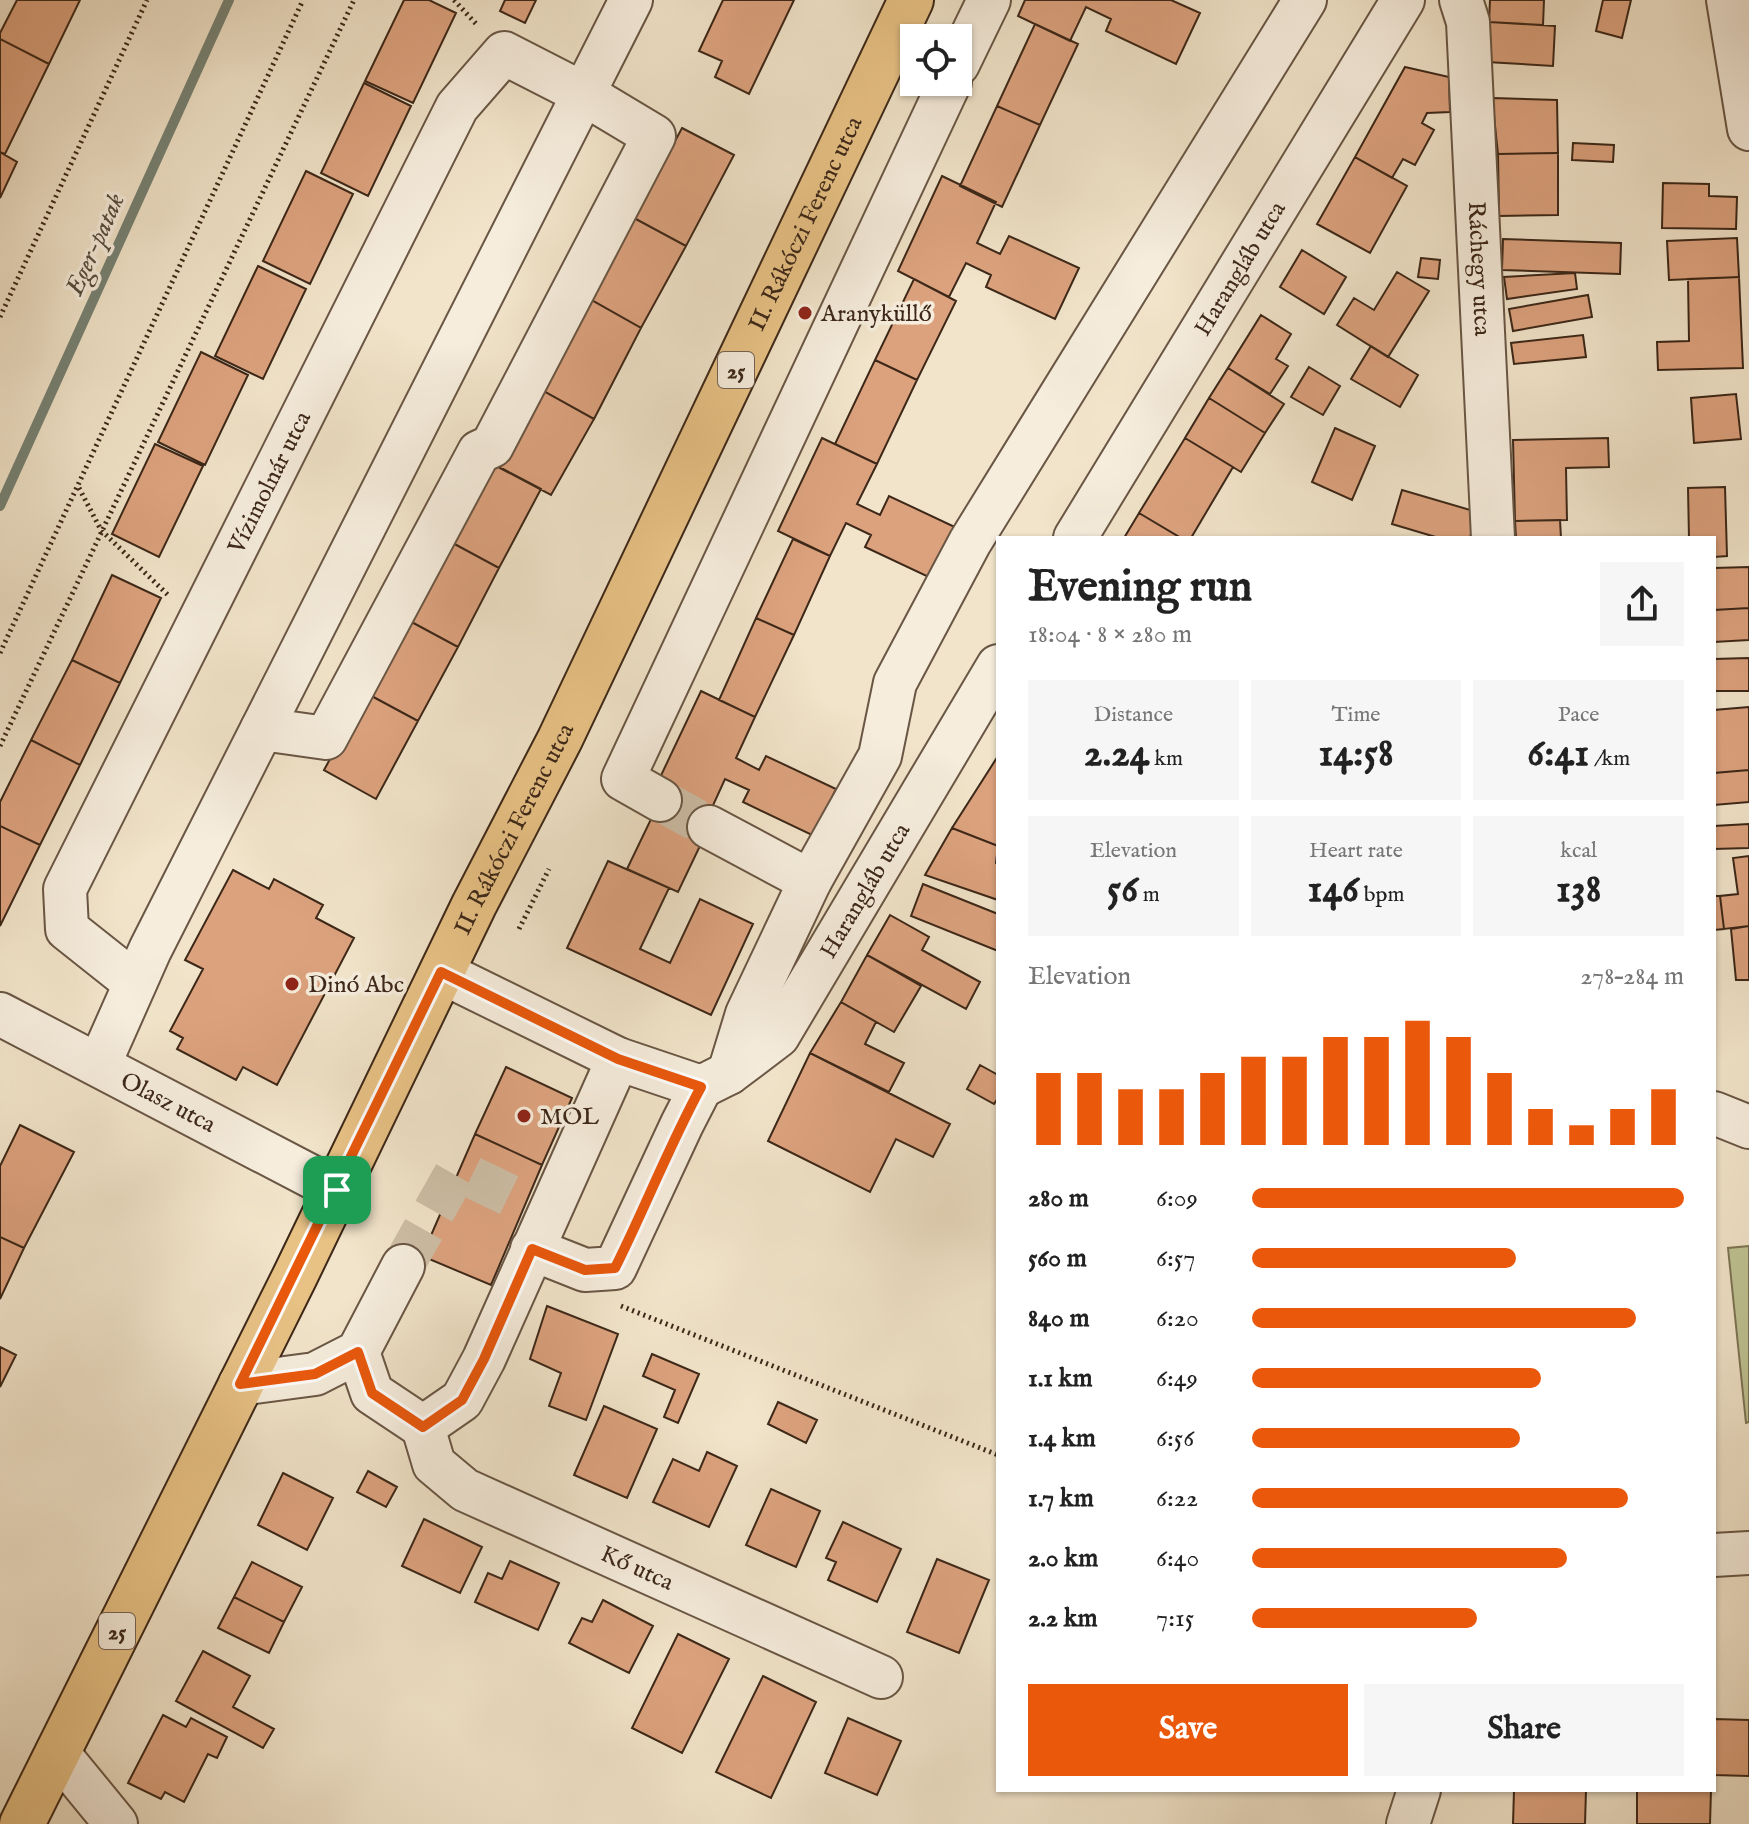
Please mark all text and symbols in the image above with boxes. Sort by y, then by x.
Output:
map controls [900,24,972,96]
button: locate [900,24,972,96]
street label: II. Rákóczi Ferenc utca [742,111,871,336]
water label: Eger-patak [58,188,134,302]
street label: Harangláb utca [1188,195,1294,342]
street label: Ráchegy utca [1460,201,1497,337]
place label: Aranyküllő [820,299,932,330]
marker: Aranyküllő [796,304,814,322]
road number: 25 [718,352,754,388]
street label: Vízimolnár utca [221,406,319,560]
text: Evening run [1028,560,1252,616]
button: share [1600,562,1684,646]
text: 18:04 · 8 × 280 m [1028,618,1192,651]
text: Distance [1094,701,1173,729]
text: Time [1332,701,1380,729]
text: Pace [1558,701,1599,729]
street label: II. Rákóczi Ferenc utca [448,718,582,940]
text: 2.24 [1084,729,1149,780]
text: 14:58 [1318,729,1394,780]
text: 6:41 [1527,729,1589,780]
text: km [1149,745,1183,773]
text: /km [1589,745,1630,773]
street label: Harangláb utca [814,817,918,965]
text: Elevation [1090,837,1177,865]
text: Heart rate [1309,837,1403,865]
text: kcal [1560,837,1597,865]
text: 56 [1107,865,1138,916]
text: 146 [1308,865,1359,916]
text: 138 [1556,865,1601,916]
text: m [1138,881,1160,909]
text: bpm [1359,881,1404,909]
text: Elevation [1028,960,1131,993]
text: 278–284 m [1580,960,1684,993]
place label: Dinó Abc [308,970,404,1001]
marker: Dinó Abc [283,975,301,993]
street label: Olasz utca [115,1066,221,1141]
place label: MOL [540,1102,600,1133]
marker: MOL [515,1107,533,1125]
pin [303,1156,371,1224]
icon: arrive [315,1168,359,1212]
text: 280 m [1028,1182,1089,1215]
text: 6:09 [1156,1182,1198,1215]
text: 560 m [1028,1242,1087,1275]
text: 6:57 [1156,1242,1195,1275]
text: 840 m [1028,1302,1089,1335]
text: 6:20 [1156,1302,1199,1335]
text: 1.1 km [1028,1362,1093,1395]
text: 6:49 [1156,1362,1198,1395]
text: 1.4 km [1028,1422,1096,1455]
text: 6:56 [1156,1422,1194,1455]
text: 1.7 km [1028,1482,1094,1515]
text: 6:22 [1156,1482,1198,1515]
street label: Kő utca [595,1539,679,1599]
text: 2.0 km [1028,1542,1098,1575]
text: 6:40 [1156,1542,1199,1575]
text: 2.2 km [1028,1602,1098,1635]
text: 7:15 [1156,1602,1194,1635]
road number: 25 [99,1613,135,1649]
button: Save [1028,1684,1348,1776]
button: Share [1364,1684,1684,1776]

